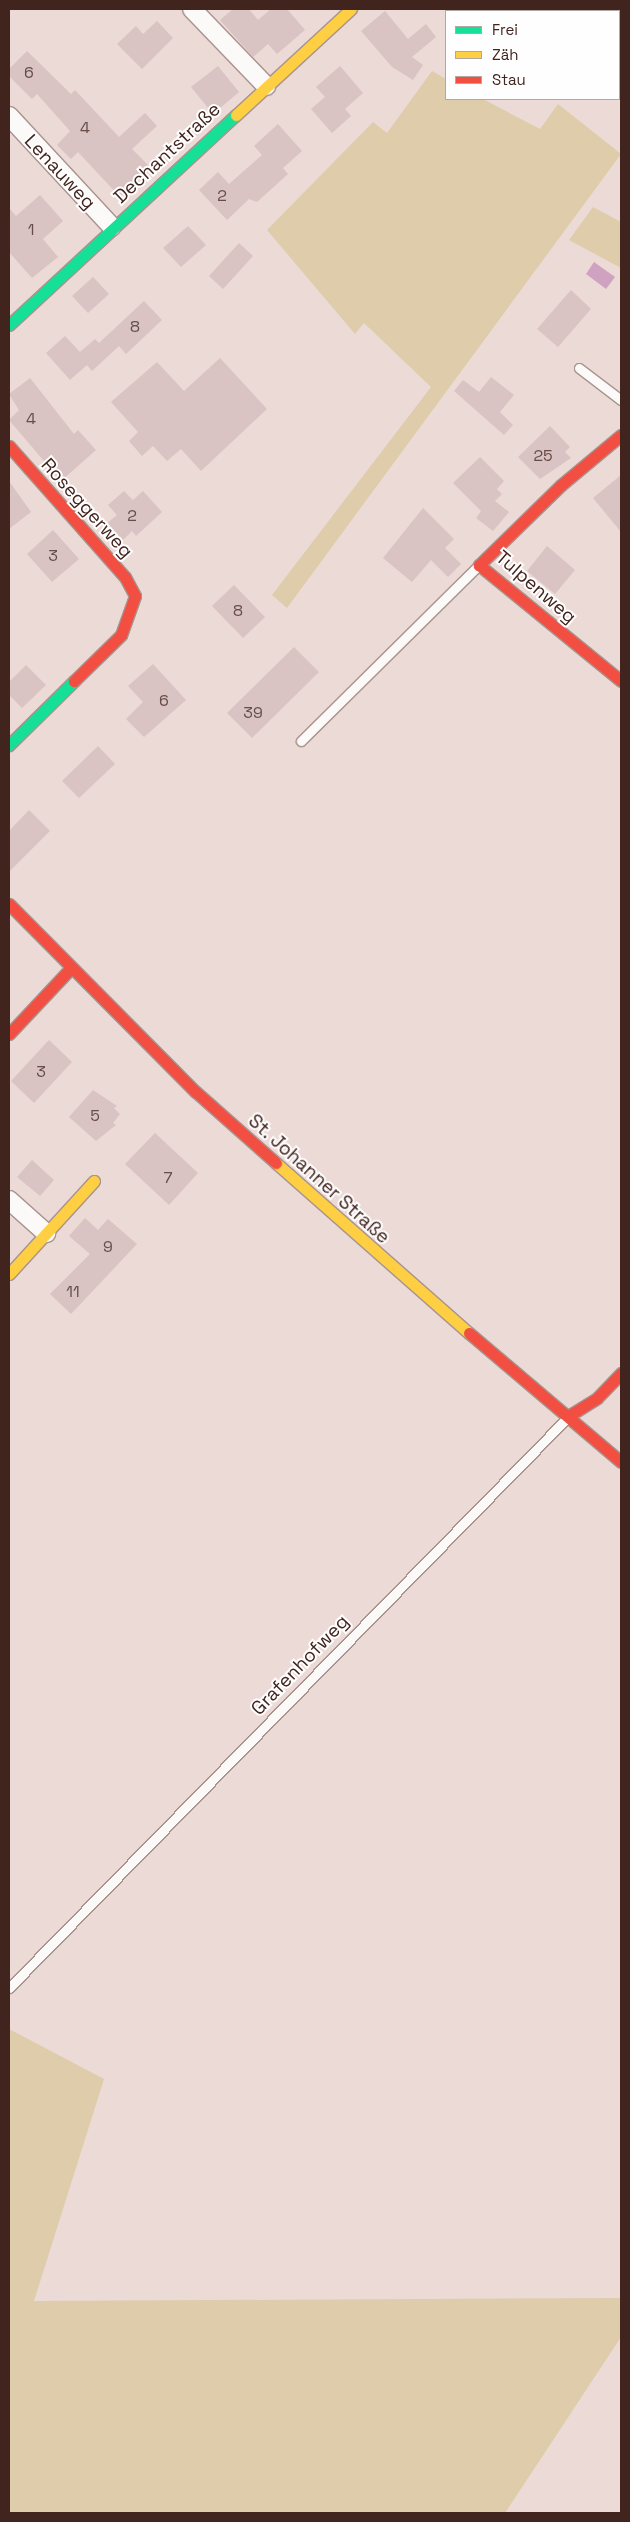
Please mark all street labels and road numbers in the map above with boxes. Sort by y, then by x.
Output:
street label: Dechantstraße [109,98,225,208]
street label: Lenauweg [20,130,100,214]
street label: Roseggerweg [36,453,138,563]
street label: Tulpenweg [491,546,581,628]
street label: St. Johanner Straße [243,1109,395,1249]
street label: Grafenhofweg [246,1610,354,1720]

